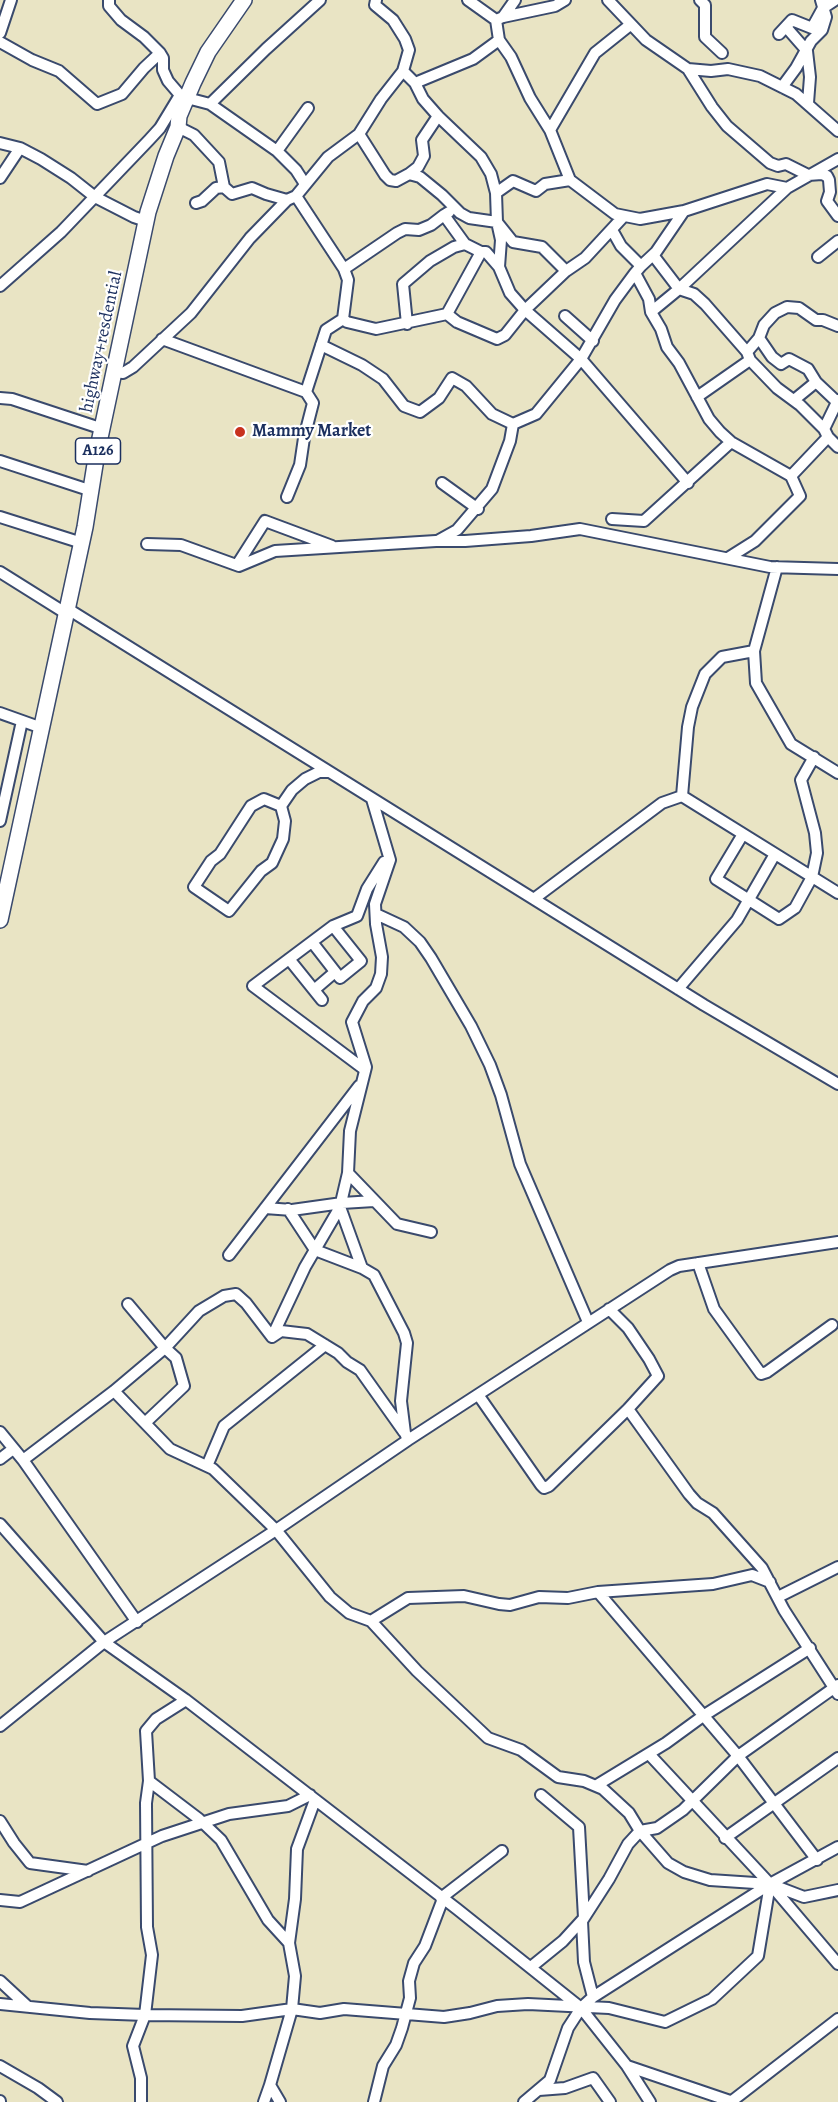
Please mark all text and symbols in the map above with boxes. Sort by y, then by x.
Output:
street label: highway+resdential [76,269,128,415]
place label: Mammy Market [252,421,371,443]
marker: Mammy Market [233,425,247,439]
road number: A126 [76,438,120,464]

